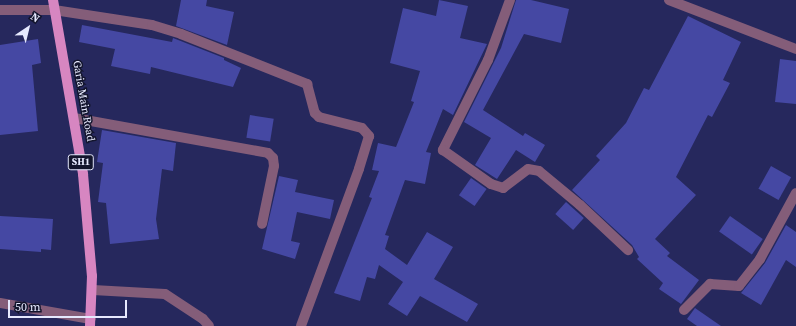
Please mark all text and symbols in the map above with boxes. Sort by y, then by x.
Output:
north arrow [8,8,48,48]
text: N [28,9,43,26]
street label: Garia Main Road [69,60,97,142]
road number: SH1 [67,154,95,170]
scale bar [10,292,129,318]
text: 50 m [15,299,41,315]

